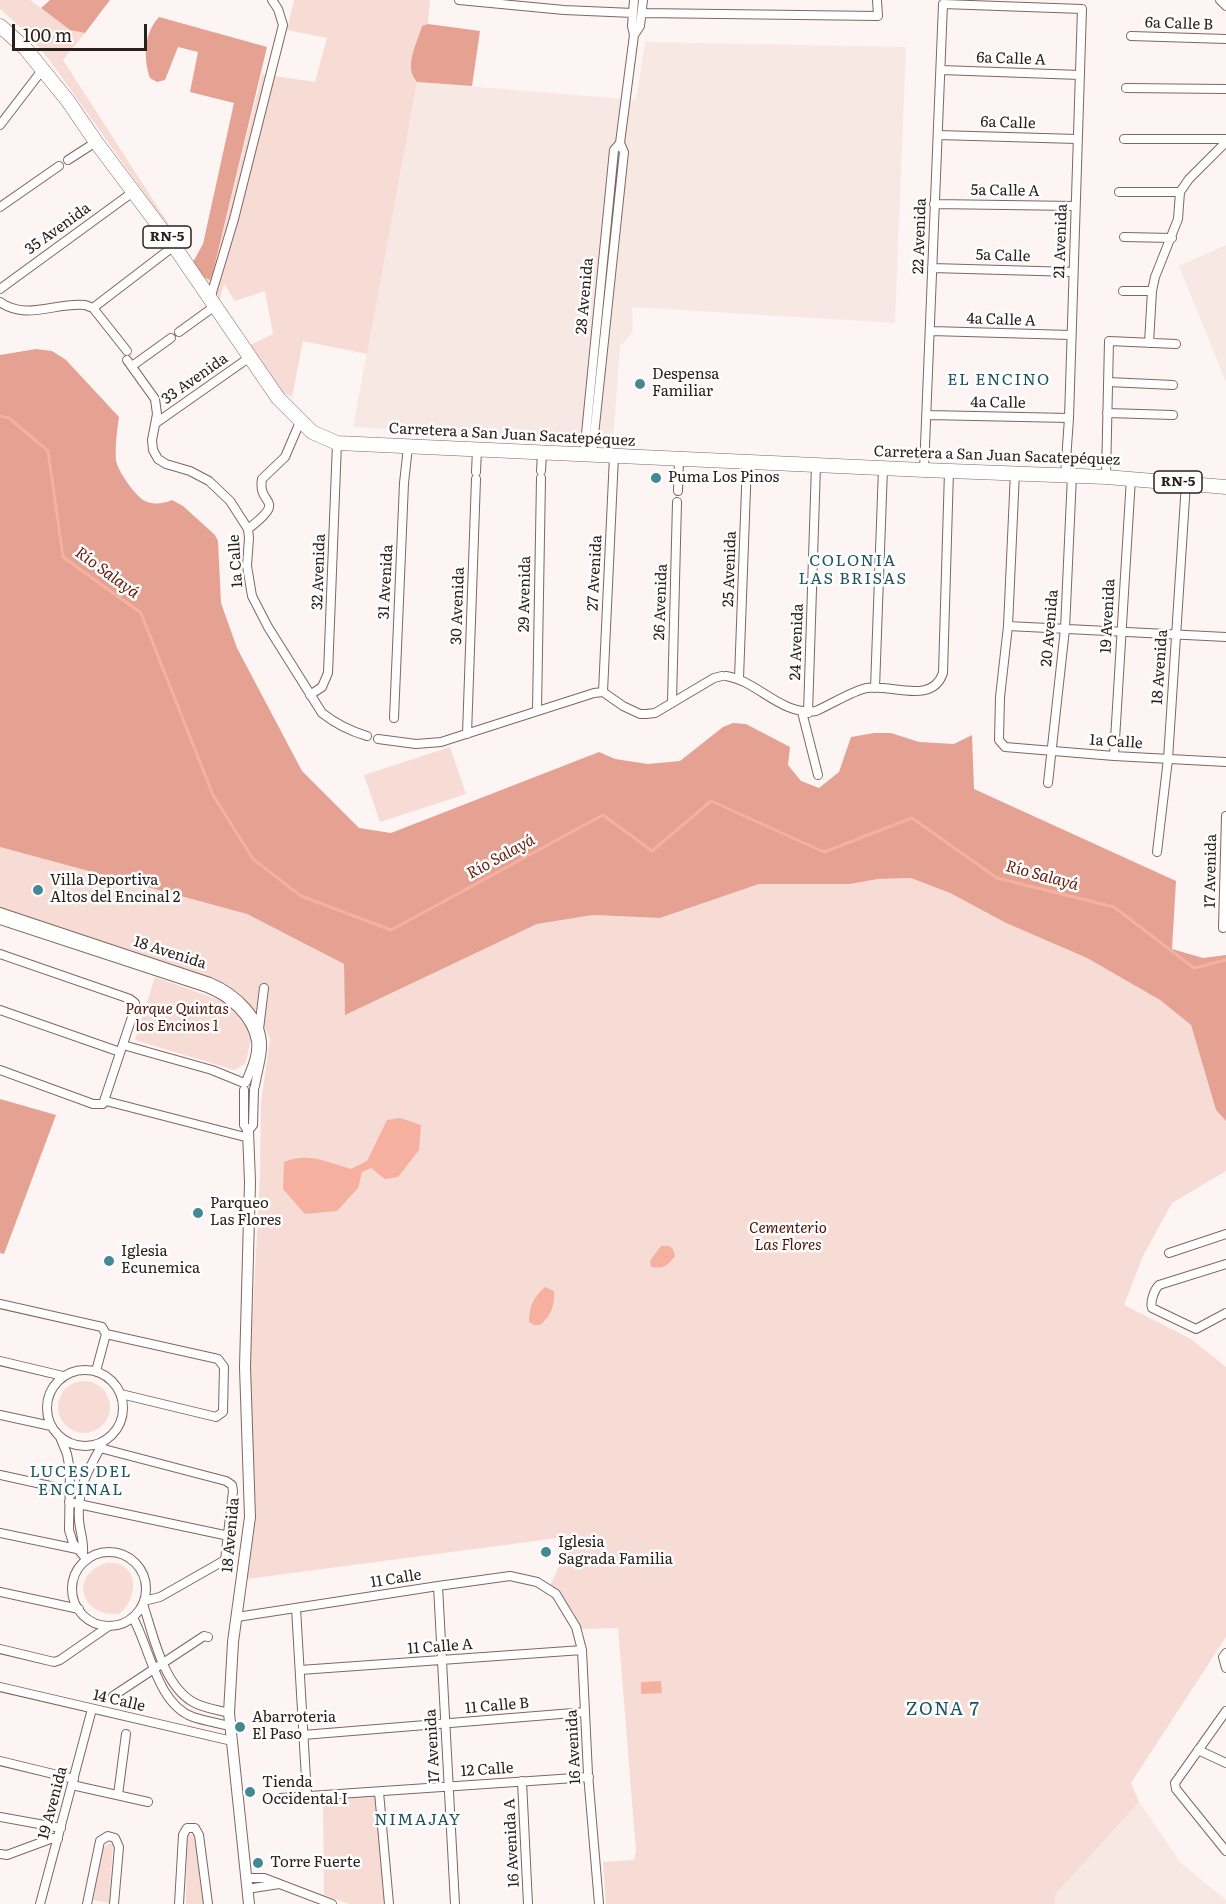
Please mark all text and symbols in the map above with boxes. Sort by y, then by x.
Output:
scale bar [15,12,150,50]
street label: 6a Calle B [1145,14,1213,34]
text: 100 m [23,21,72,48]
street label: 6a Calle A [976,49,1046,69]
street label: 6a Calle [980,113,1036,133]
street label: 5a Calle A [970,181,1040,201]
street label: 22 Avenida [910,198,930,274]
street label: 35 Avenida [22,199,94,259]
street label: 21 Avenida [1051,203,1071,279]
road number: RN-5 [143,226,191,248]
street label: 5a Calle [975,246,1031,266]
street label: 28 Avenida [573,257,597,335]
street label: 4a Calle A [966,310,1036,330]
street label: 33 Avenida [158,350,232,408]
place label: Despensa Familiar [652,366,719,401]
district label: EL ENCINO [947,370,1051,390]
marker: Despensa Familiar [633,377,647,391]
street label: 4a Calle [970,394,1026,412]
street label: Carretera a San Juan Sacatepéquez [388,420,636,450]
street label: Carretera a San Juan Sacatepéquez [873,443,1121,469]
place label: Puma Los Pinos [668,469,779,487]
marker: Puma Los Pinos [649,471,663,485]
road number: RN-5 [1154,471,1202,493]
street label: 25 Avenida [720,531,740,607]
street label: 1a Calle [225,534,247,588]
street label: 32 Avenida [309,534,329,610]
street label: 27 Avenida [584,535,606,611]
water label: Río Salayá [71,543,143,603]
street label: 31 Avenida [375,544,397,620]
district label: COLONIA LAS BRISAS [799,551,907,589]
street label: 29 Avenida [515,556,535,632]
street label: 26 Avenida [651,563,671,641]
street label: 30 Avenida [448,567,468,645]
street label: 19 Avenida [1097,578,1119,654]
street label: 20 Avenida [1038,589,1062,667]
street label: 24 Avenida [787,603,807,681]
street label: 18 Avenida [1148,629,1172,705]
street label: 1a Calle [1089,731,1143,753]
water label: Río Salayá [464,830,538,884]
street label: 17 Avenida [1201,834,1221,908]
water label: Río Salayá [1003,857,1081,895]
place label: Villa Deportiva Altos del Encinal 2 [50,872,180,907]
marker: Villa Deportiva Altos del Encinal 2 [31,883,45,897]
street label: 18 Avenida [131,933,209,973]
park label: Parque Quintas los Encinos 1 [125,1001,229,1036]
place label: Parqueo Las Flores [210,1195,281,1230]
marker: Parqueo Las Flores [191,1206,205,1220]
park label: Cementerio Las Flores [749,1220,827,1255]
place label: Iglesia Ecunemica [121,1243,200,1278]
marker: Iglesia Ecunemica [102,1254,116,1268]
district label: LUCES DEL ENCINAL [30,1462,132,1500]
street label: 18 Avenida [219,1497,243,1573]
place label: Iglesia Sagrada Familia [558,1534,673,1569]
marker: Iglesia Sagrada Familia [539,1545,553,1559]
street label: 11 Calle [369,1566,423,1592]
street label: 11 Calle A [407,1636,473,1658]
street label: 14 Calle [91,1686,147,1716]
street label: 11 Calle B [464,1694,530,1718]
district label: ZONA 7 [906,1699,980,1721]
street label: 17 Avenida [422,1708,444,1784]
place label: Abarroteria El Paso [252,1709,336,1744]
street label: 16 Avenida [563,1709,585,1785]
marker: Abarroteria El Paso [233,1720,247,1734]
street label: 12 Calle [460,1759,514,1781]
street label: 19 Avenida [35,1764,71,1842]
place label: Tienda Occidental I [262,1774,348,1809]
marker: Tienda Occidental I [243,1785,257,1799]
street label: 16 Avenida A [501,1798,523,1888]
district label: NIMAJAY [374,1810,462,1830]
place label: Torre Fuerte [270,1854,360,1872]
marker: Torre Fuerte [251,1856,265,1870]

